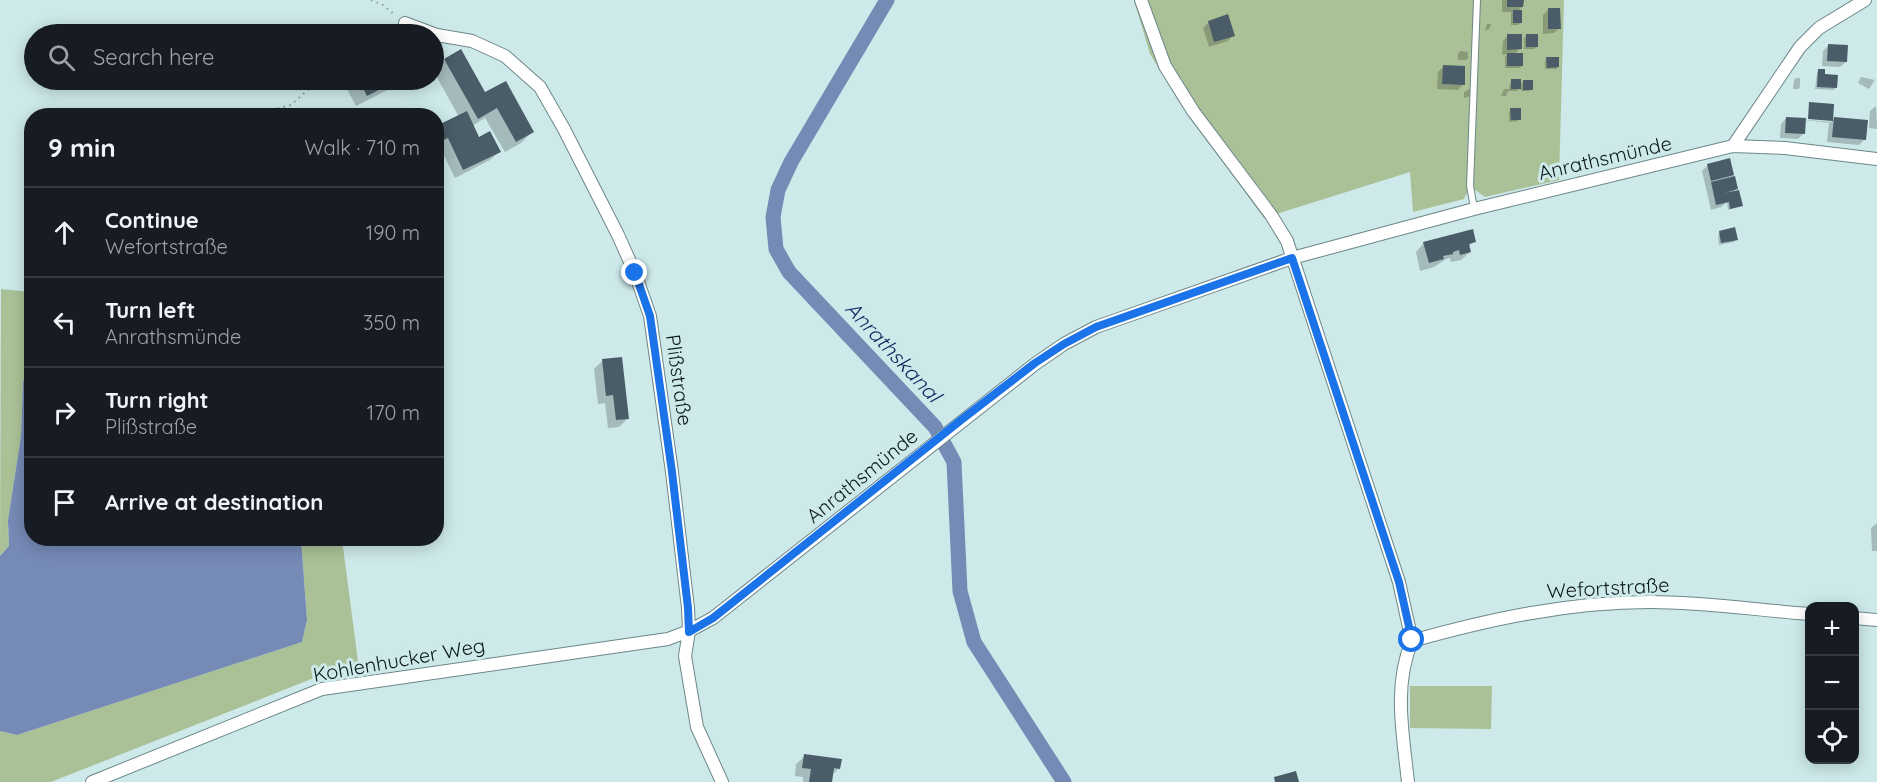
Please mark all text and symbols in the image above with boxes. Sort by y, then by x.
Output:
search box [24,24,444,90]
icon: search [45,41,78,74]
text: Search here [93,43,214,71]
street label: Anrathsmünde [1536,130,1674,185]
text: 9 min [48,131,116,164]
text: Walk · 710 m [304,135,420,160]
text: Continue [105,206,199,234]
icon: ahead [48,216,81,249]
text: 190 m [366,220,420,245]
text: Wefortstraße [105,234,228,259]
route end [621,259,647,285]
water label: Anrathskanal [840,295,949,409]
text: Turn left [105,296,195,324]
icon: left [48,306,81,339]
text: 350 m [363,310,420,335]
text: Anrathsmünde [105,324,241,349]
street label: Plißstraße [661,333,698,427]
text: Turn right [105,386,209,414]
icon: right [48,396,81,429]
text: 170 m [367,400,420,425]
text: Plißstraße [105,414,197,439]
street label: Anrathsmünde [801,423,922,528]
icon: arrive [48,486,81,519]
text: Arrive at destination [105,488,323,516]
street label: Wefortstraße [1546,572,1670,603]
map controls [1805,602,1859,764]
button: + [1805,602,1859,656]
route start [1398,626,1424,652]
street label: Kohlenhucker Weg [311,632,487,687]
button: − [1805,656,1859,710]
button: locate [1805,710,1859,764]

